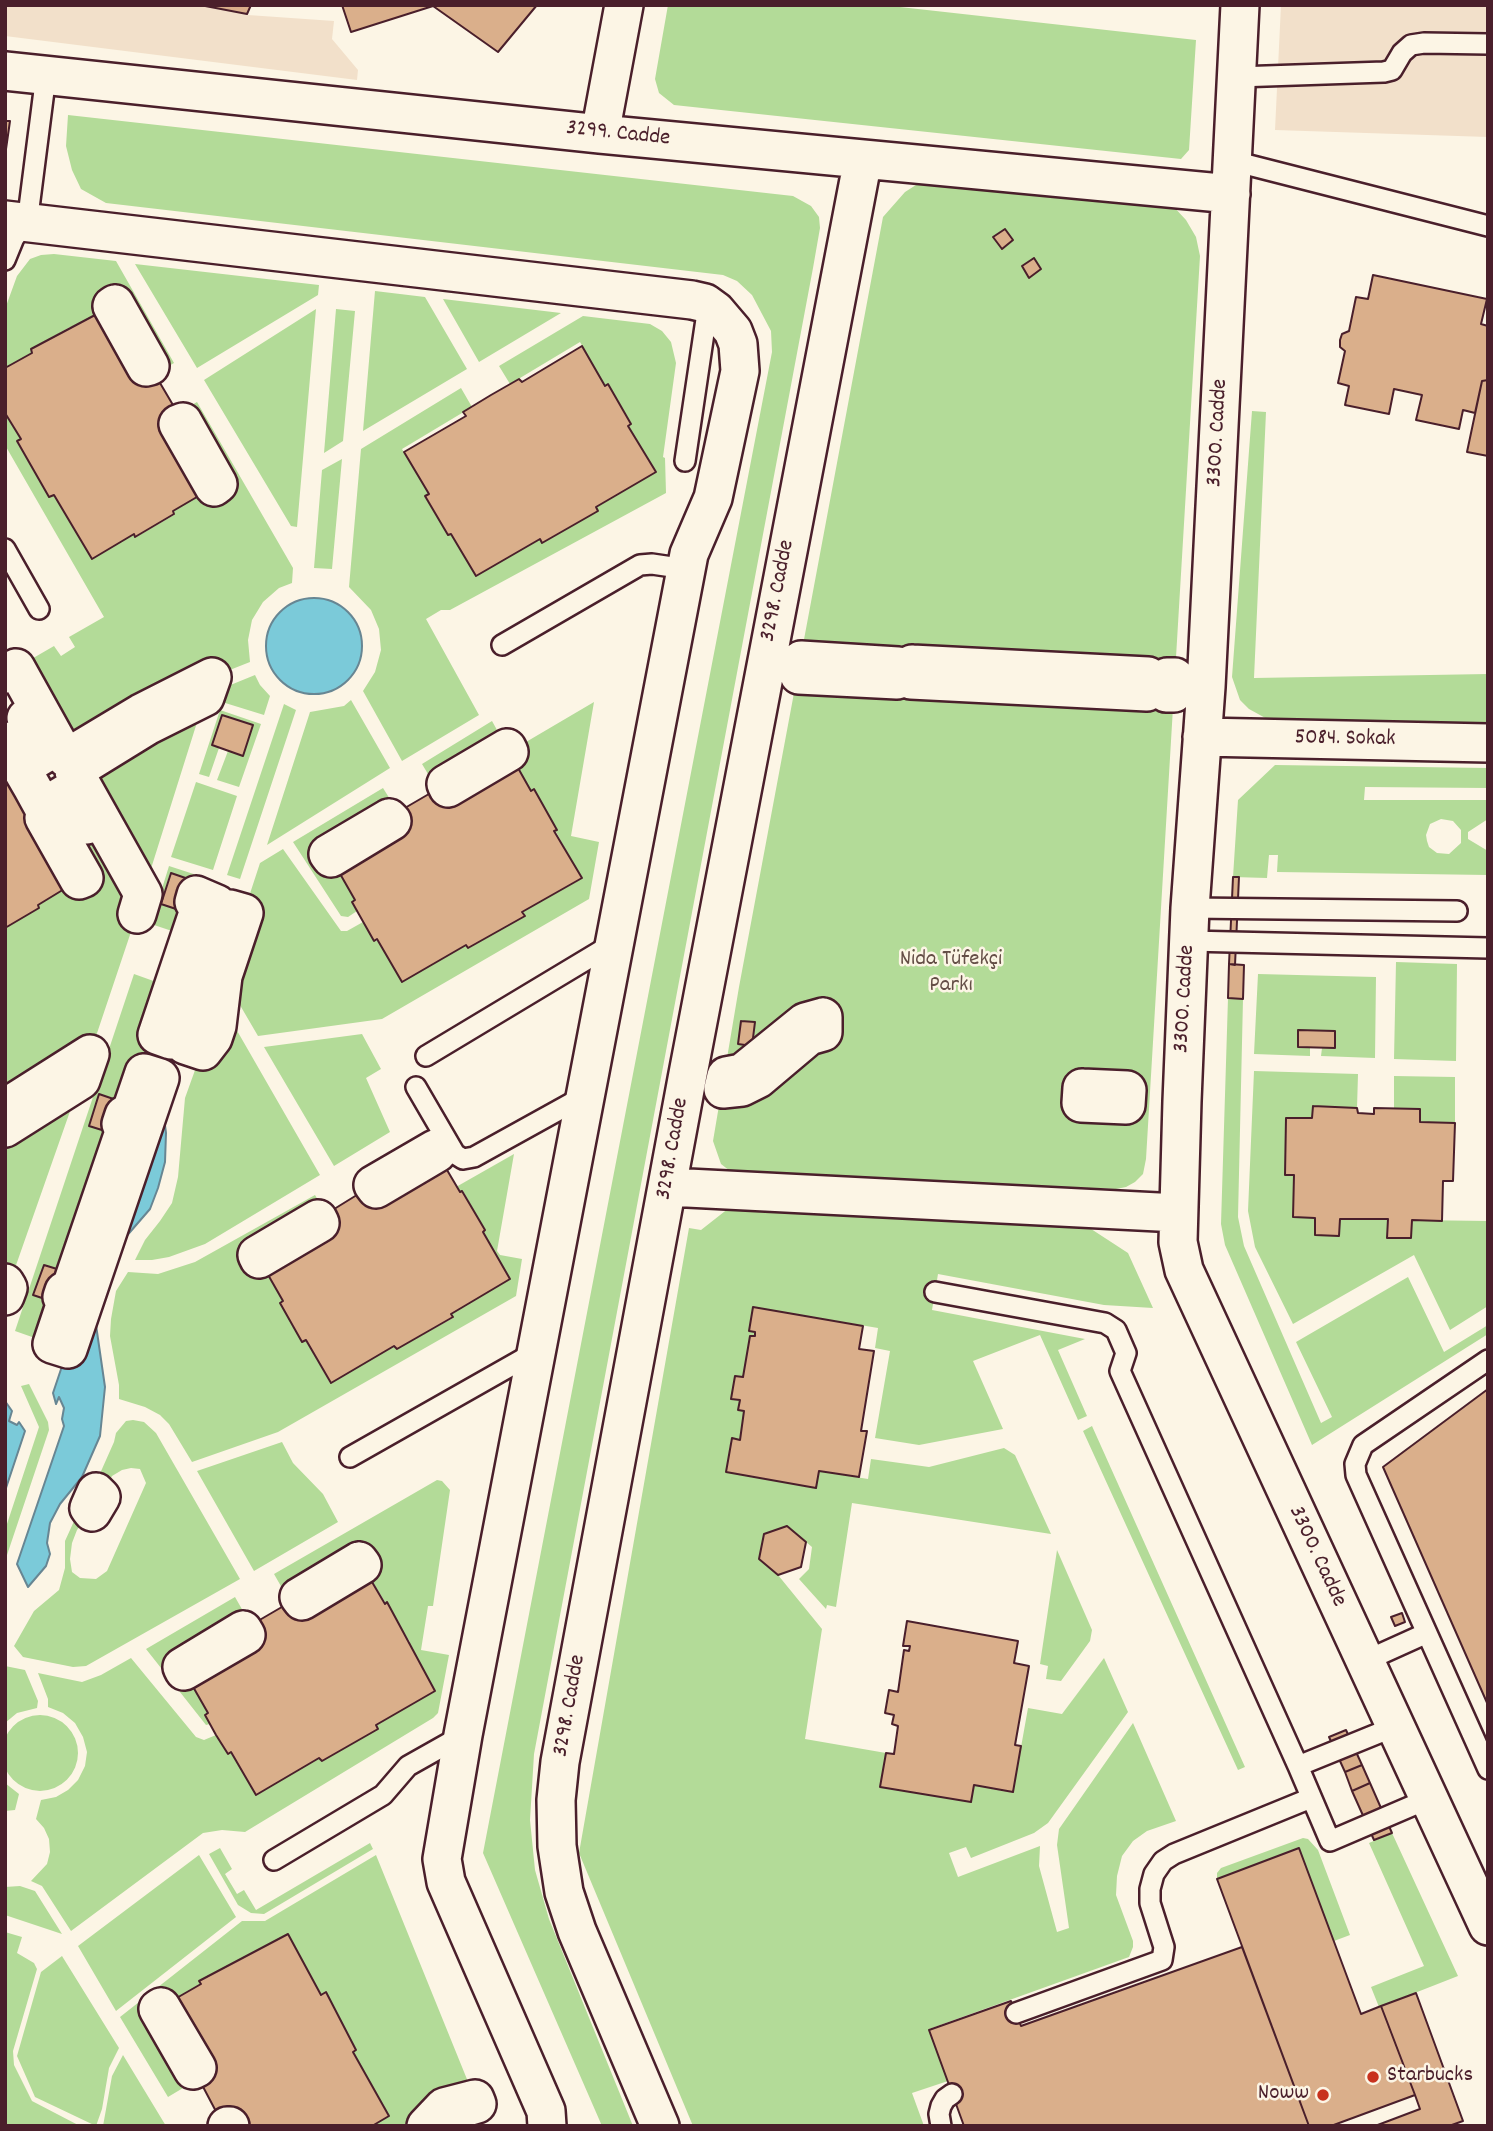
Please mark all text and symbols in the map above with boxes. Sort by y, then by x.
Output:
street label: 3299. Cadde [565,116,671,154]
street label: 3300. Cadde [1202,378,1236,488]
street label: 3298. Cadde [756,538,802,644]
street label: 5084. Sokak [1294,725,1396,755]
street label: 3300. Cadde [1169,944,1203,1054]
park label: Nida Tüfekçi Parkı [900,947,1002,1001]
street label: 3298. Cadde [651,1096,697,1202]
street label: 3300. Cadde [1281,1502,1351,1612]
street label: 3298. Cadde [548,1653,594,1759]
place label: Starbucks [1387,2063,1473,2091]
marker: Starbucks [1365,2069,1381,2085]
place label: Noww [1258,2081,1309,2109]
marker: Noww [1315,2087,1331,2103]

